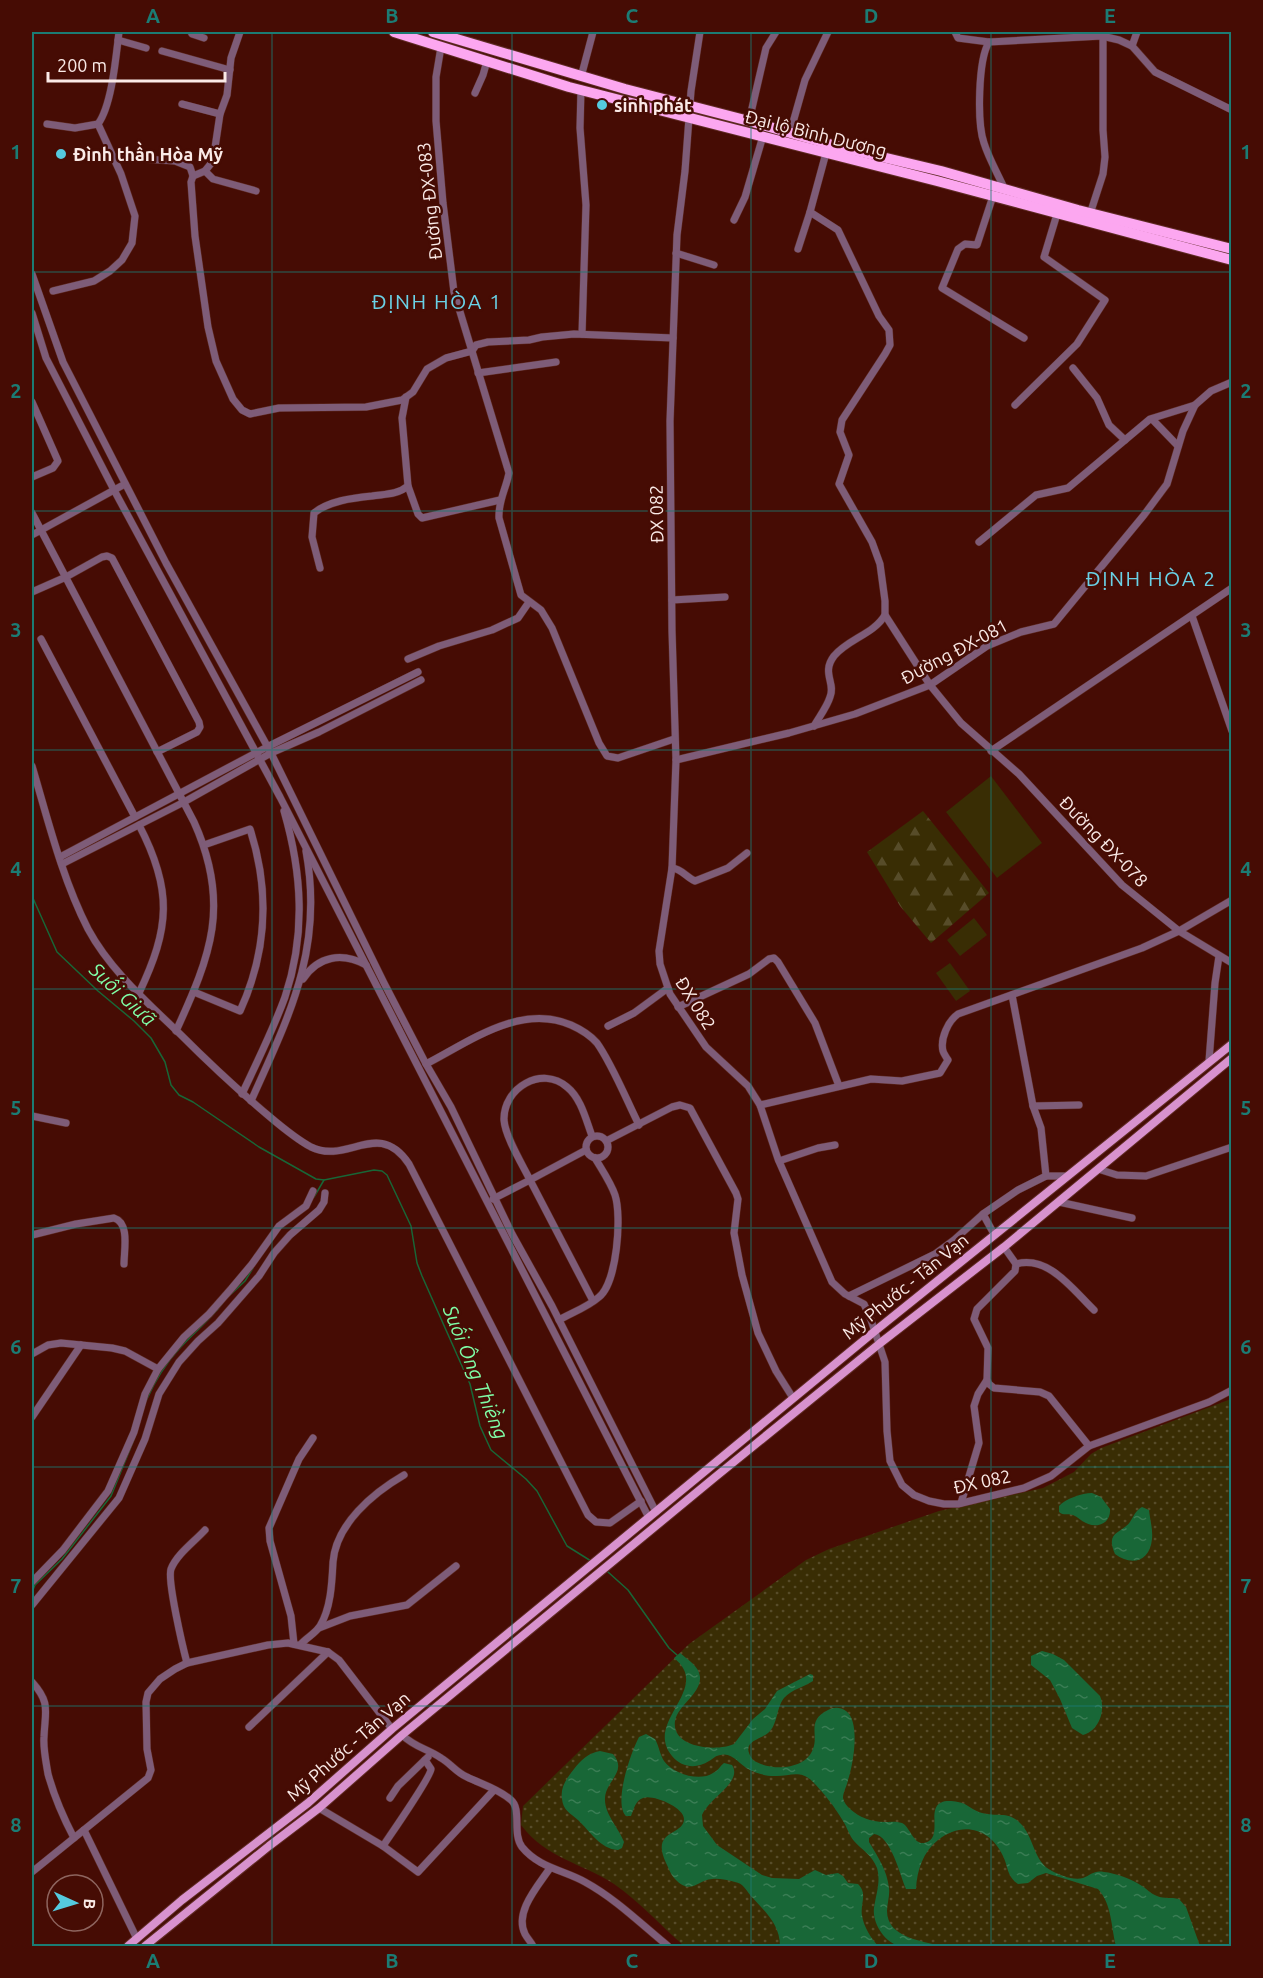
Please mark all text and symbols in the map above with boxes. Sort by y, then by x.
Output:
text: A [146,4,160,27]
text: B [385,4,399,27]
text: C [626,4,639,27]
text: D [864,4,878,27]
text: E [1104,4,1116,27]
scale bar [48,45,225,83]
text: 200 m [57,55,107,75]
place label: sinh phát [614,95,692,115]
marker: sinh phát [595,98,609,112]
street label: Đại lộ Bình Dương [743,106,889,160]
text: 1 [10,140,22,163]
text: 1 [1240,140,1252,163]
place label: Đình thần Hòa Mỹ [73,141,223,164]
street label: Đường ĐX-083 [413,141,445,261]
marker: Đình thần Hòa Mỹ [54,147,68,161]
district label: ĐỊNH HÒA 1 [372,289,502,313]
text: 2 [10,379,22,402]
text: 2 [1240,379,1252,402]
street label: ĐX 082 [645,485,667,543]
district label: ĐỊNH HÒA 2 [1086,566,1216,590]
street label: Đường ĐX-081 [897,614,1011,688]
text: 3 [10,618,22,641]
text: 3 [1240,618,1252,641]
street label: Đường ĐX-078 [1056,792,1152,890]
text: 4 [10,857,22,880]
text: 4 [1240,857,1252,880]
water label: Suối Giữa [84,955,163,1030]
street label: ĐX 082 [672,973,720,1033]
text: 5 [10,1096,22,1119]
text: 5 [1240,1096,1252,1119]
street label: Mỹ Phước - Tân Vạn [838,1229,972,1343]
water label: Suối Ông Thiềng [438,1300,516,1442]
text: 6 [10,1335,22,1358]
text: 6 [1240,1335,1252,1358]
street label: ĐX 082 [951,1465,1013,1497]
text: 7 [10,1574,22,1597]
text: 7 [1240,1574,1252,1597]
street label: Mỹ Phước - Tân Vạn [283,1687,413,1805]
text: 8 [10,1813,22,1836]
text: 8 [1240,1813,1252,1836]
north arrow [45,1873,105,1933]
text: B [81,1898,99,1910]
text: A [146,1949,160,1972]
text: B [385,1949,399,1972]
text: C [626,1949,639,1972]
text: D [864,1949,878,1972]
text: E [1104,1949,1116,1972]

